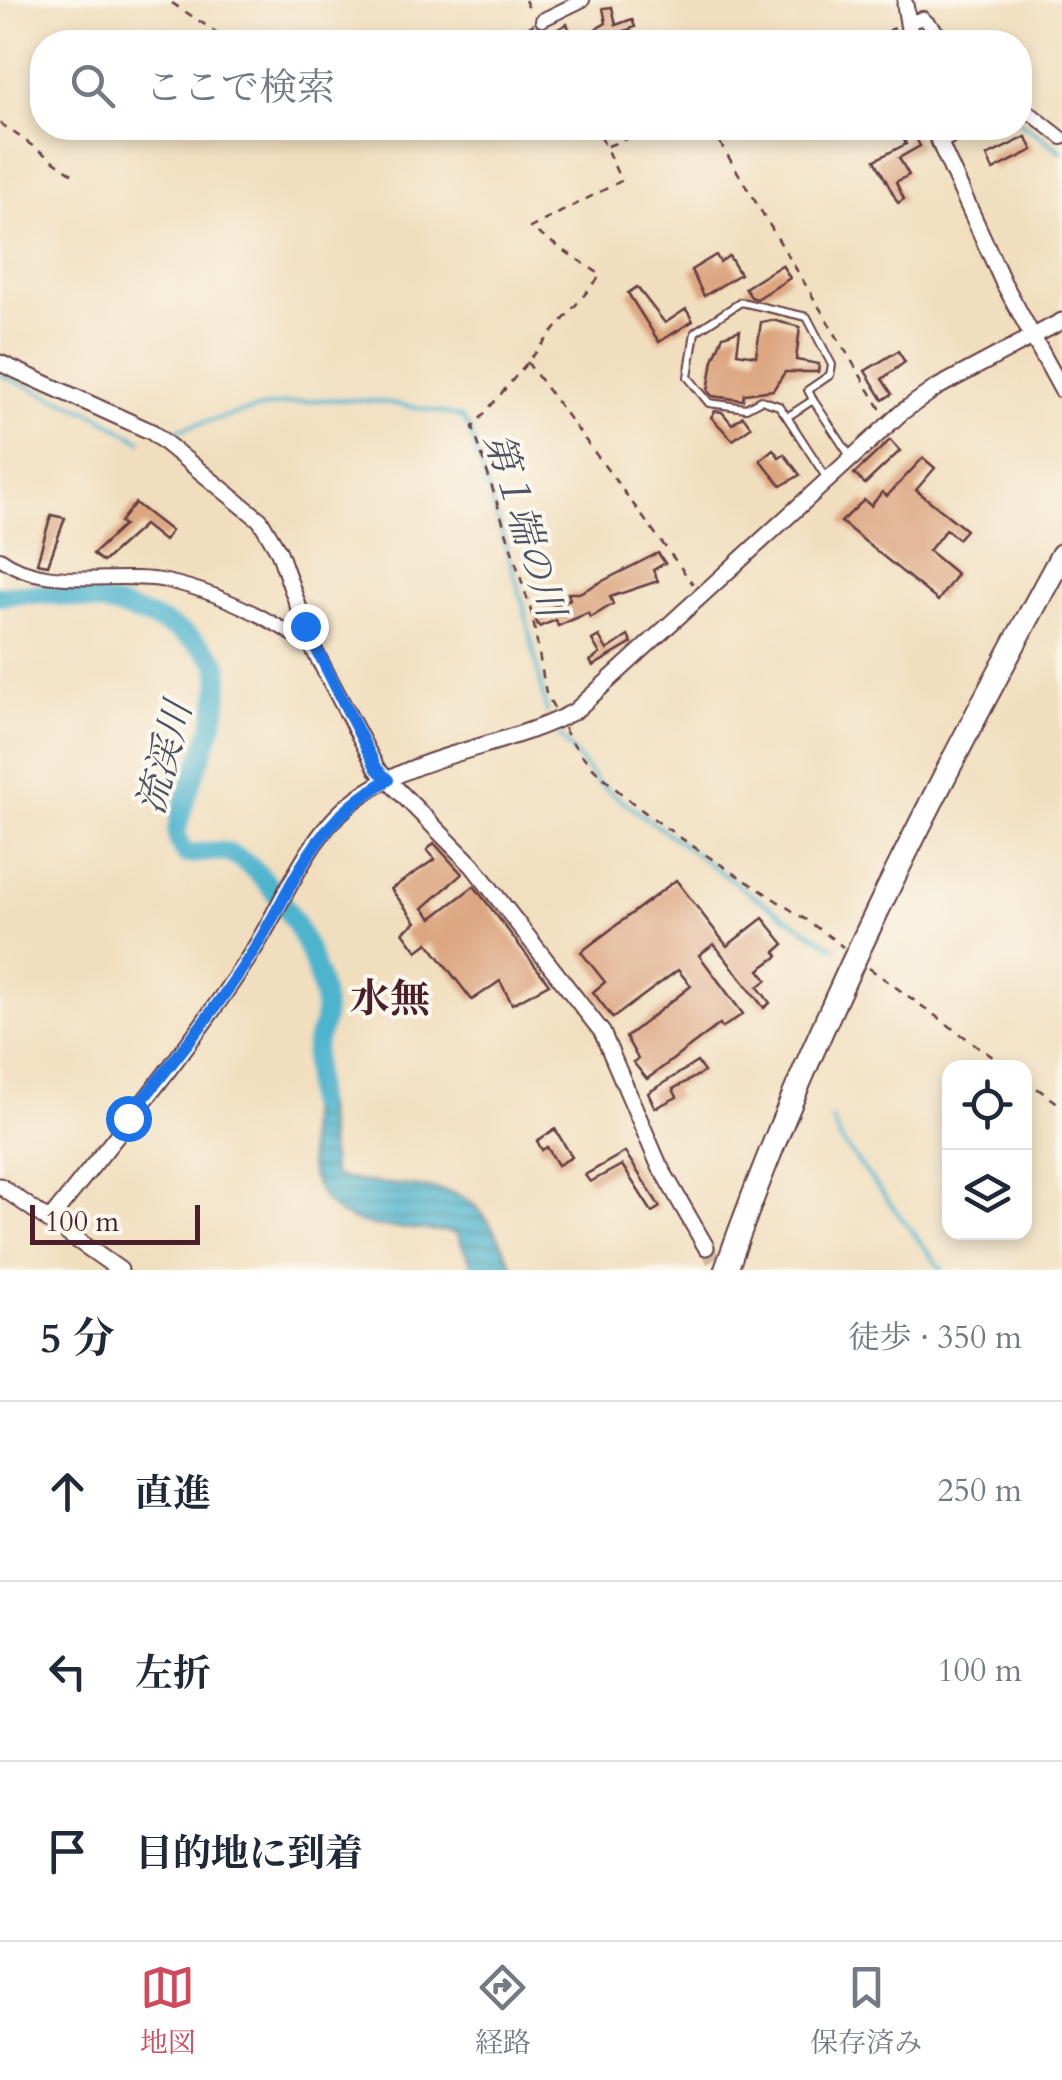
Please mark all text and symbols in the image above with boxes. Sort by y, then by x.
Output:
search box [30,30,1032,140]
icon: search [65,58,120,113]
text: ここで検索 [145,62,335,114]
water label: 第１端の川 [471,427,578,627]
route end [283,604,329,650]
water label: 流渓川 [125,692,206,820]
district label: 水無 [350,972,430,1027]
map controls [942,1060,1032,1240]
button: locate [942,1060,1032,1150]
route start [106,1096,152,1142]
button: layers [942,1150,1032,1240]
scale bar [30,1200,200,1244]
text: 100 m [45,1203,119,1241]
text: 5 分 [40,1310,115,1367]
text: 徒歩 · 350 m [848,1316,1022,1360]
icon: ahead [40,1464,95,1519]
text: 直進 [135,1468,211,1520]
text: 250 m [937,1469,1022,1513]
icon: left [40,1644,95,1699]
text: 左折 [135,1648,211,1700]
text: 100 m [937,1649,1022,1693]
icon: arrive [40,1824,95,1879]
text: 目的地に到着 [135,1828,363,1880]
tab: 地図 [140,1960,196,2062]
tab: 経路 [475,1960,531,2062]
tab: 保存済み [810,1960,922,2062]

